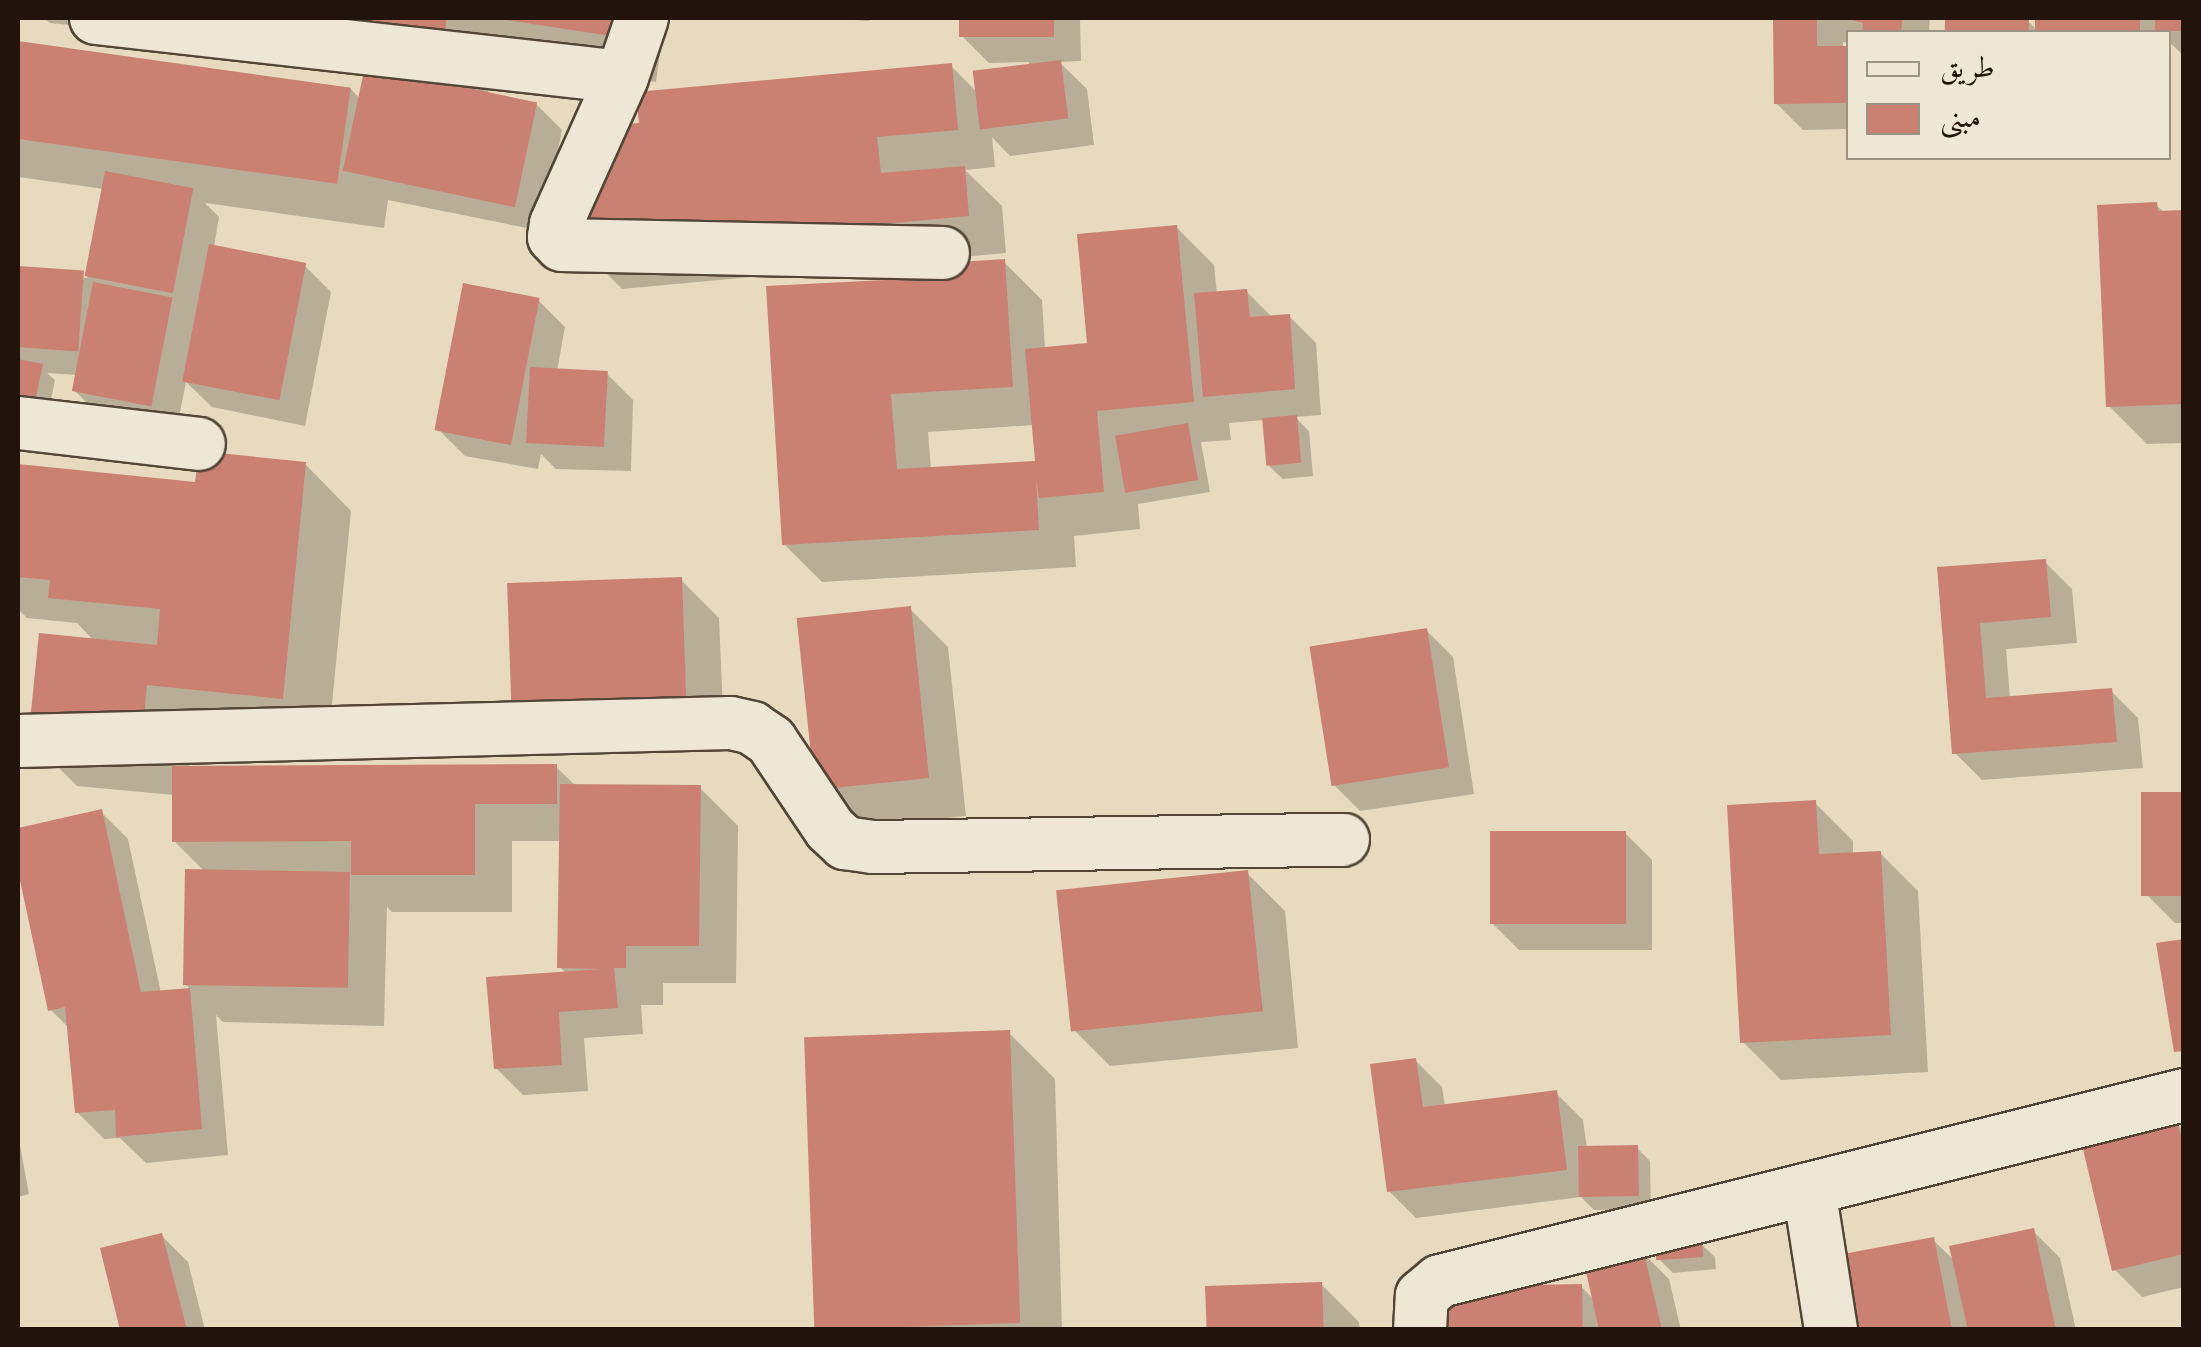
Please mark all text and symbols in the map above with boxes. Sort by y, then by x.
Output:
legend [1846,30,2171,160]
text: طريق [1940,49,1995,85]
text: مبنى [1940,99,1981,135]

